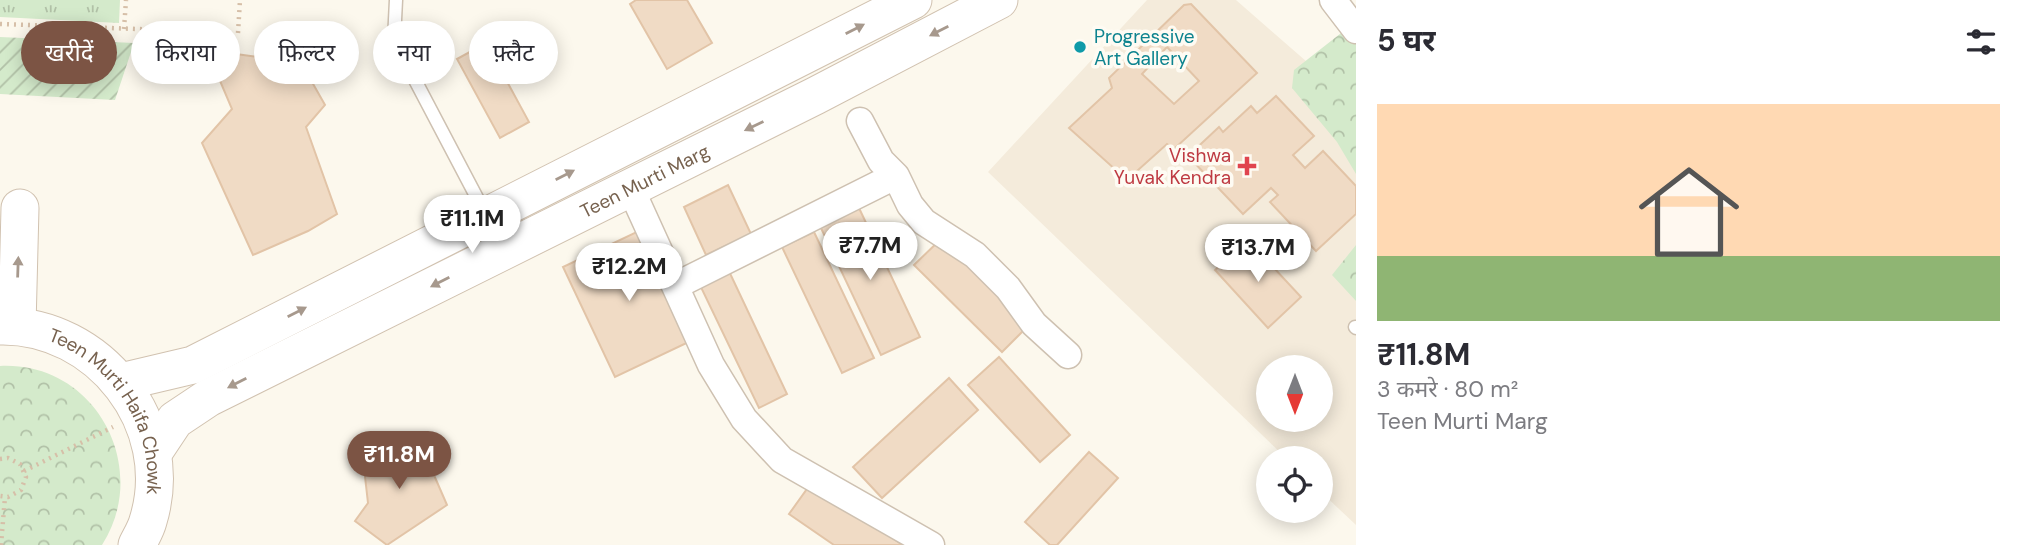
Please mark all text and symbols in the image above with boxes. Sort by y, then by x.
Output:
chip: खरीदें [21,21,117,84]
chip: किराया [131,21,240,84]
chip: फ़िल्टर [254,21,359,84]
chip: नया [373,21,455,84]
chip: फ़्लैट [469,21,558,84]
text: 5 घर [1377,21,1435,60]
one-way arrow [845,23,865,34]
icon: filters [1962,23,2000,61]
place label: Progressive Art Gallery [1094,24,1195,71]
one-way arrow [929,26,949,37]
marker: Progressive Art Gallery [1072,39,1088,55]
one-way arrow [744,120,764,132]
street label: Teen Murti Marg [576,138,714,223]
place label: Vishwa Yuvak Kendra [1114,143,1231,190]
icon: home [1626,149,1752,275]
marker: Vishwa Yuvak Kendra [1237,156,1257,176]
one-way arrow [555,170,575,181]
pin: ₹11.1M [415,196,529,255]
text: ₹11.1M [440,203,504,233]
pin: ₹7.7M [821,222,919,282]
pin: ₹13.7M [1201,224,1315,284]
text: ₹7.7M [839,230,901,260]
text: ₹13.7M [1221,232,1295,262]
pin: ₹12.2M [572,244,686,303]
text: ₹12.2M [591,251,667,281]
one-way arrow [13,256,24,278]
one-way arrow [430,276,450,287]
one-way arrow [287,306,307,318]
street label: Teen Murti Haifa Chowk [46,322,167,496]
text: ₹11.8M [1377,335,1470,374]
north arrow [1256,355,1334,432]
map controls [1256,355,1333,523]
text: 3 कमरे · 80 m² [1377,374,1518,404]
one-way arrow [227,378,247,389]
text: Teen Murti Marg [1377,406,1548,436]
pin: ₹11.8M [342,432,456,491]
text: ₹11.8M [363,439,435,469]
button: locate [1256,446,1333,523]

